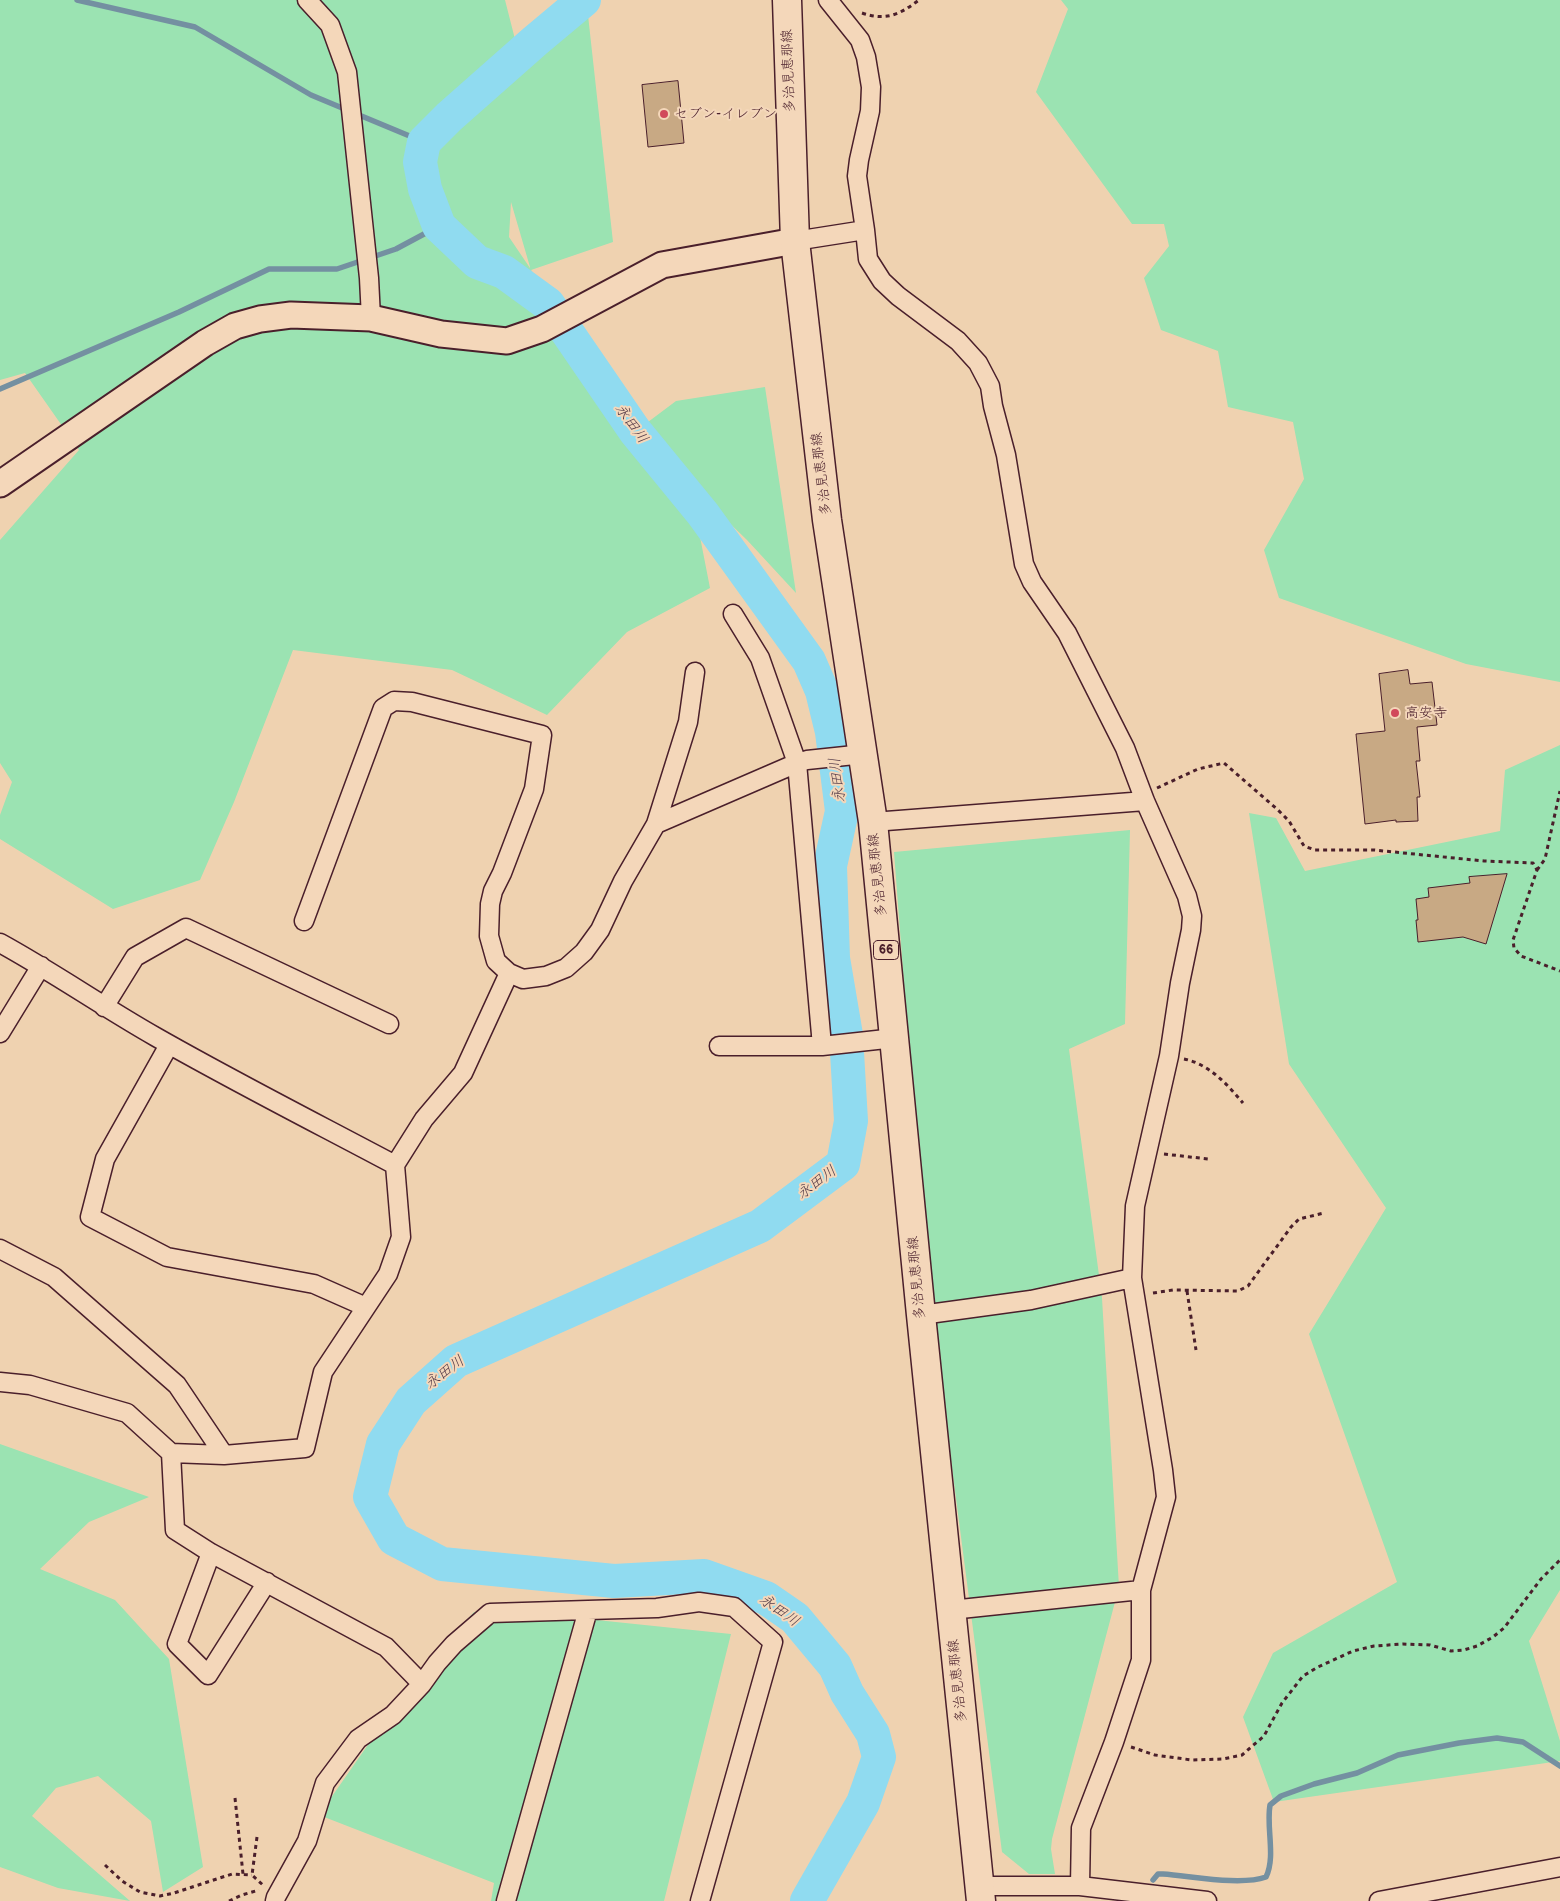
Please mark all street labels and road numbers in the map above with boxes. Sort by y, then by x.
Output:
street label: 多治見恵那線 [779,29,799,113]
street label: 多治見恵那線 [809,431,835,517]
street label: 多治見恵那線 [865,832,891,918]
road number: 66 [874,940,898,960]
street label: 多治見恵那線 [905,1235,929,1321]
street label: 多治見恵那線 [945,1638,971,1724]

